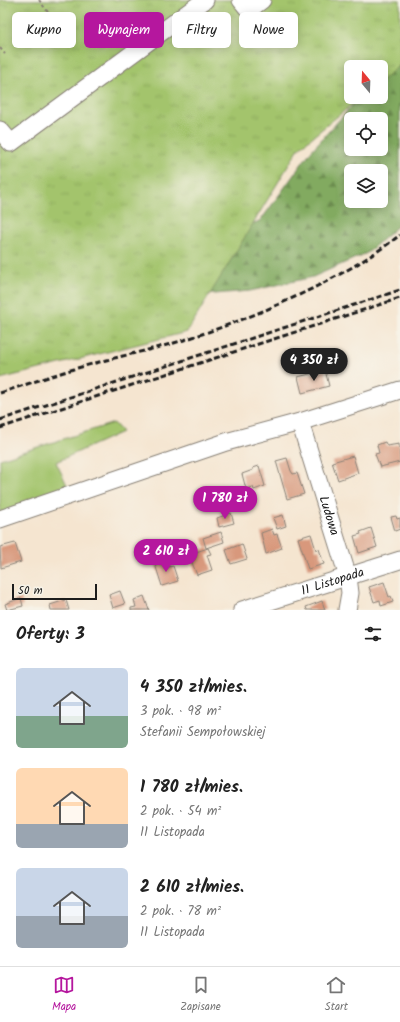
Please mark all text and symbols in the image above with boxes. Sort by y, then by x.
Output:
chip: Kupno [12,12,76,48]
chip: Wynajem [84,12,164,48]
chip: Filtry [172,12,231,48]
chip: Nowe [239,12,298,48]
north arrow [344,60,388,104]
map controls [344,60,388,208]
button: locate [344,112,388,156]
button: layers [344,164,388,208]
pin: 4 350 zł [273,348,355,382]
text: 4 350 zł [290,350,338,371]
pin: 1 780 zł [184,486,266,520]
text: 1 780 zł [202,488,248,509]
street label: Ludowa [313,493,345,538]
pin: 2 610 zł [125,539,207,573]
text: 2 610 zł [143,541,189,562]
street label: 11 Listopada [298,562,367,601]
scale bar [12,582,97,601]
text: 50 m [18,582,43,600]
text: Oferty: 3 [16,621,85,648]
icon: filters [362,623,384,645]
text: 4 350 zł/mies. [140,674,247,701]
icon: home [48,684,96,732]
text: 3 pok. · 98 m² [140,701,221,722]
text: Stefanii Sempołowskiej [140,722,266,743]
text: 1 780 zł/mies. [140,774,243,801]
icon: home [48,784,96,832]
text: 2 pok. · 54 m² [140,801,221,822]
text: 11 Listopada [140,822,205,843]
text: 2 610 zł/mies. [140,874,244,901]
icon: home [48,884,96,932]
text: 2 pok. · 78 m² [140,901,221,922]
text: 11 Listopada [140,922,205,943]
tab: Mapa [52,974,76,1016]
tab: Zapisane [180,974,221,1016]
tab: Start [325,974,348,1016]

